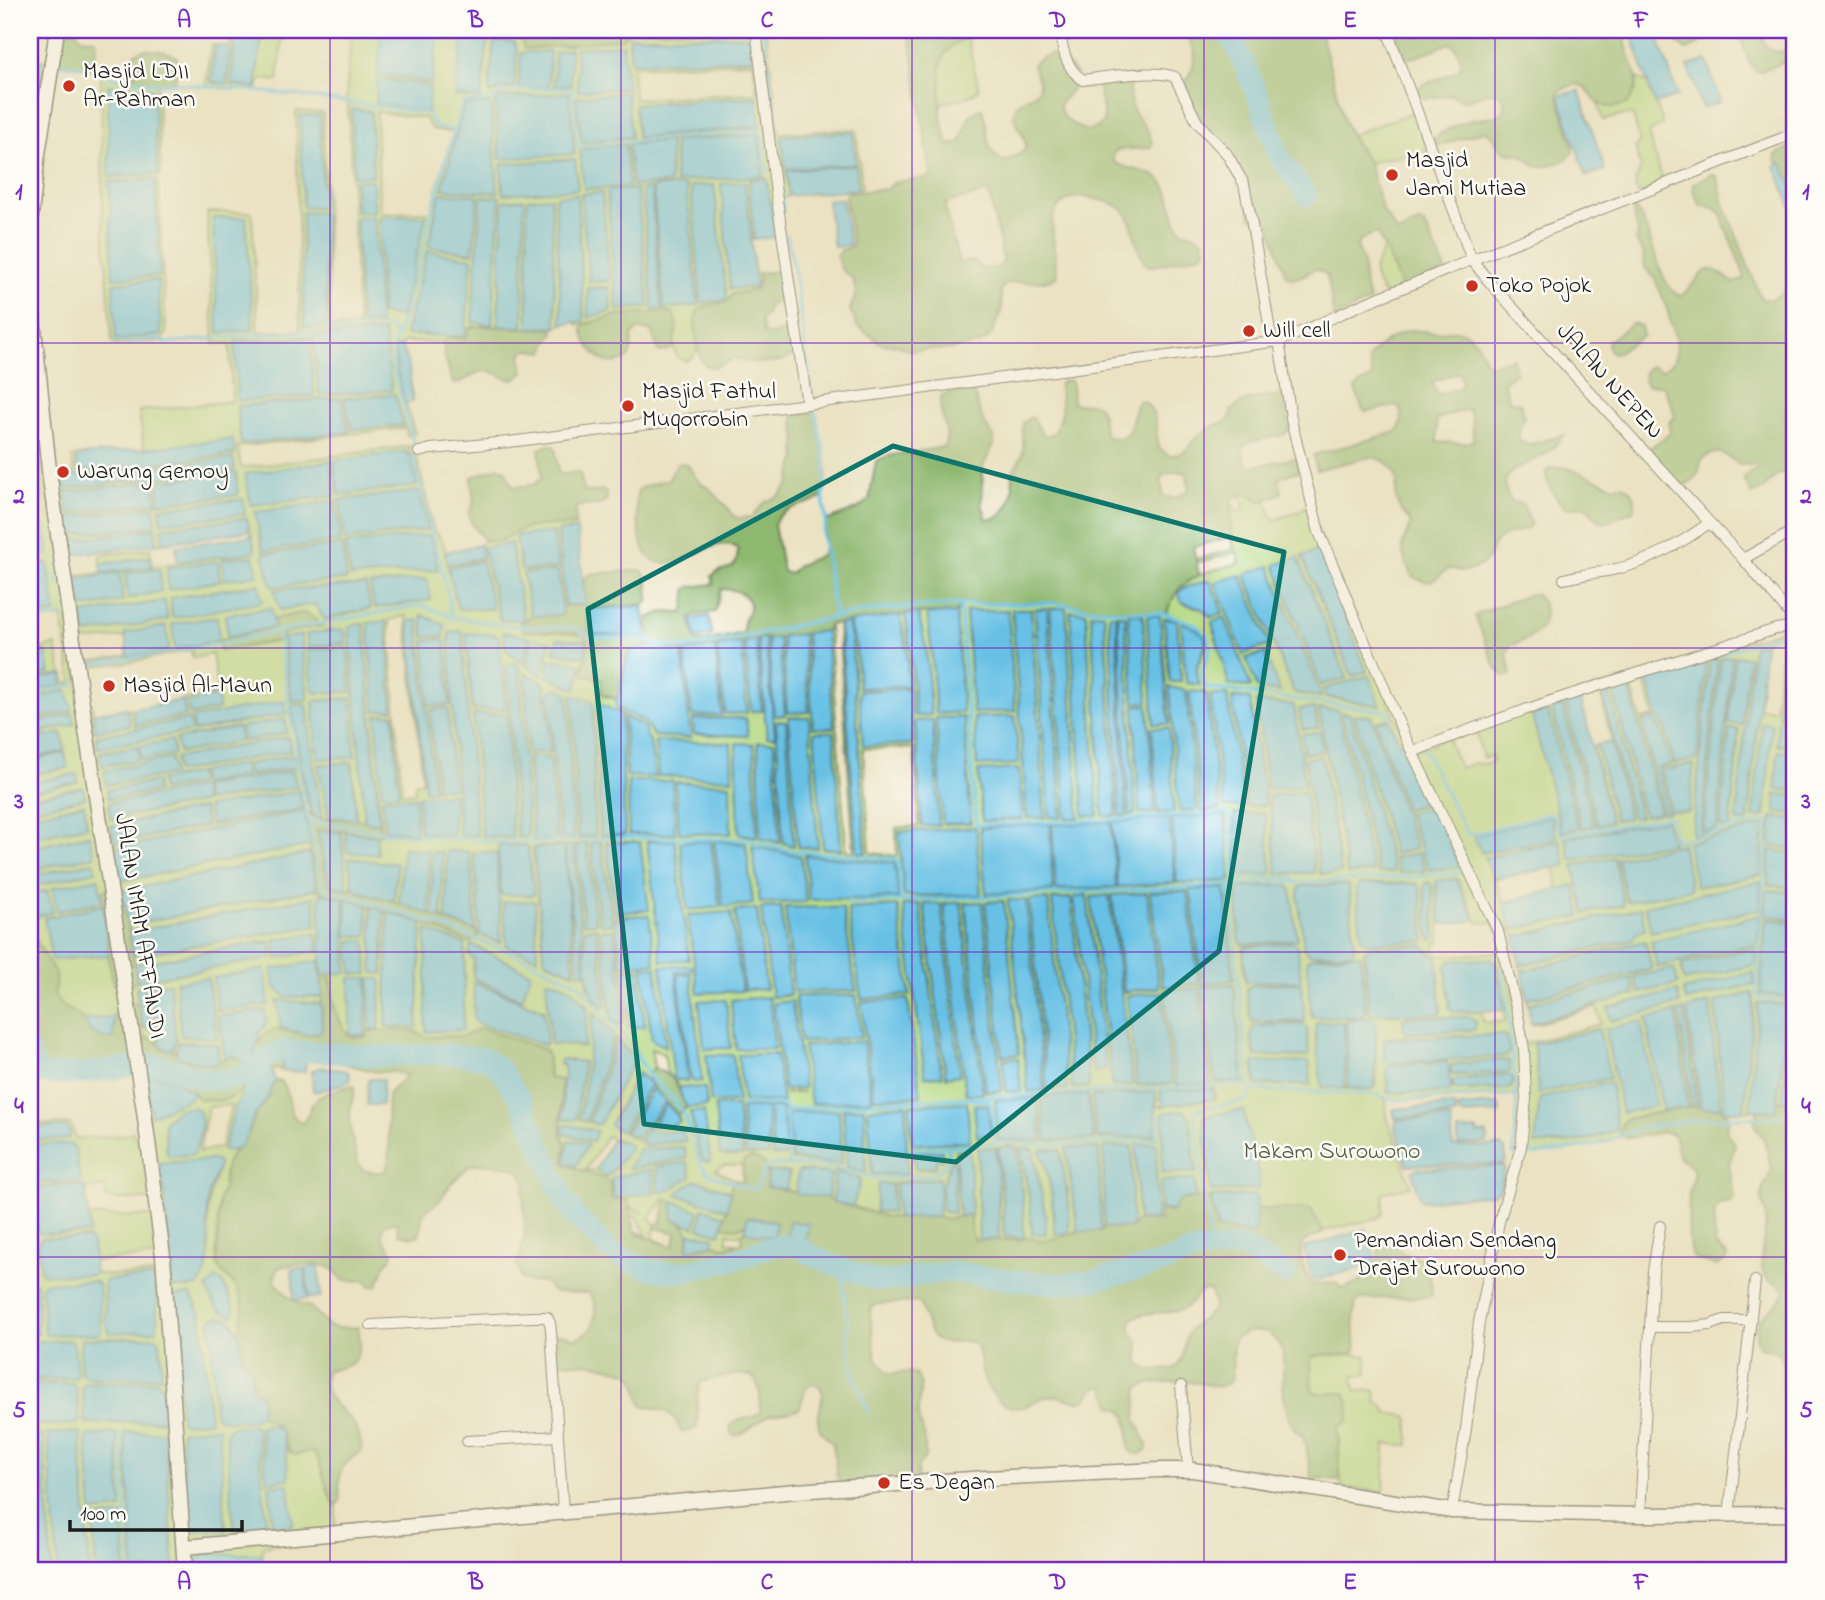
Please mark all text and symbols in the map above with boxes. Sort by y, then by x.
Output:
text: A [177,5,191,38]
text: B [467,5,484,38]
text: C [761,5,774,38]
text: D [1049,5,1066,38]
text: E [1343,5,1357,38]
text: F [1633,5,1649,38]
place label: Masjid LDII Ar-Rahman [83,55,195,118]
marker: Masjid LDII Ar-Rahman [61,78,77,94]
place label: Masjid Jami Mutiaa [1406,144,1526,207]
marker: Masjid Jami Mutiaa [1384,167,1400,183]
text: 1 [15,177,23,210]
text: 1 [1802,177,1810,210]
place label: Toko Pojok [1486,269,1592,304]
marker: Toko Pojok [1464,278,1480,294]
place label: Will cell [1263,314,1331,349]
street label: JALAN NEPEN [1547,316,1671,448]
marker: Will cell [1241,323,1257,339]
place label: Masjid Fathul Muqorrobin [642,375,776,438]
marker: Masjid Fathul Muqorrobin [620,398,636,414]
place label: Warung Gemoy [77,455,229,491]
marker: Warung Gemoy [55,464,71,480]
text: 2 [12,481,25,514]
text: 2 [1799,481,1812,514]
place label: Masjid Al-Maun [123,669,272,704]
marker: Masjid Al-Maun [101,678,117,694]
text: 3 [13,786,24,819]
text: 3 [1800,786,1811,819]
street label: JALAN IMAM AFFANDI [104,811,174,1041]
text: 4 [14,1091,24,1124]
text: 4 [1801,1091,1811,1124]
park label: Makam Surowono [1244,1135,1420,1170]
place label: Pemandian Sendang Drajat Surowono [1353,1224,1556,1287]
marker: Pemandian Sendang Drajat Surowono [1332,1247,1348,1263]
text: 5 [12,1395,26,1428]
text: 5 [1799,1395,1813,1428]
place label: Es Degan [898,1466,995,1501]
marker: Es Degan [876,1475,892,1491]
scale bar [70,1488,242,1532]
text: 100 m [80,1500,126,1530]
text: A [177,1567,191,1600]
text: B [467,1567,484,1600]
text: C [761,1567,774,1600]
text: D [1049,1567,1066,1600]
text: E [1343,1567,1357,1600]
text: F [1633,1567,1649,1600]

